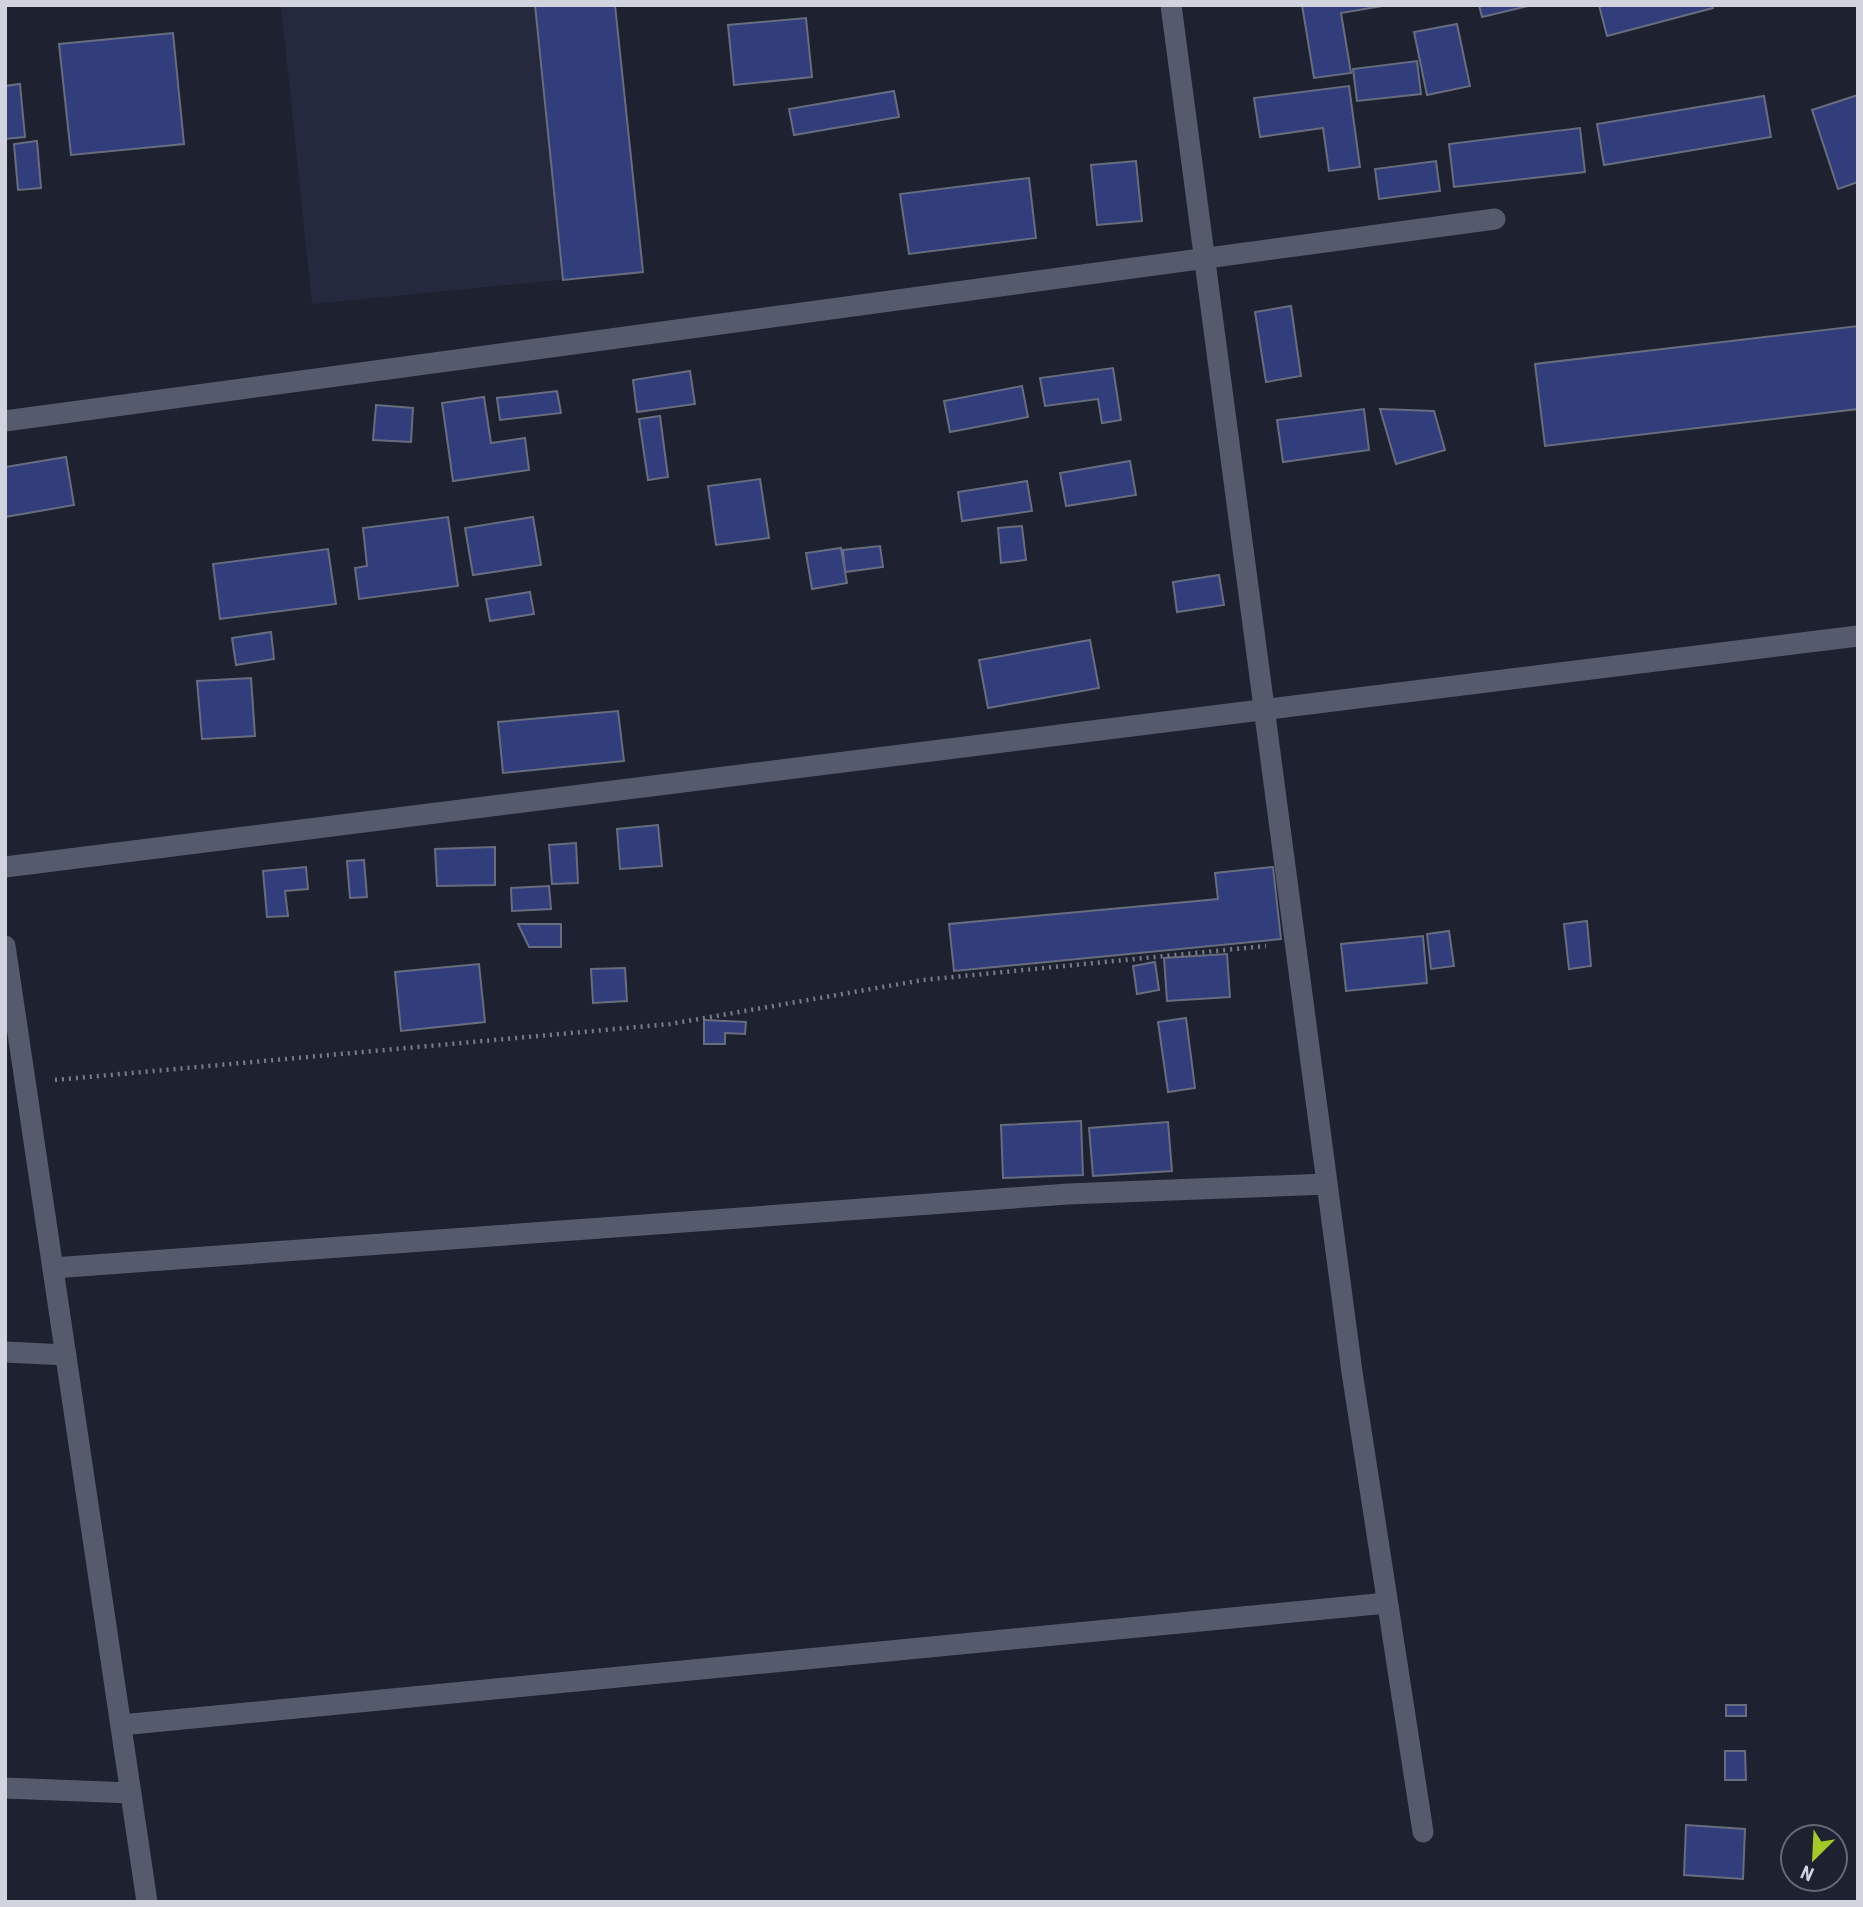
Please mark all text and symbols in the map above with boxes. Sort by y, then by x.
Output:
north arrow [1779,1823,1849,1893]
text: N [1797,1860,1817,1886]

